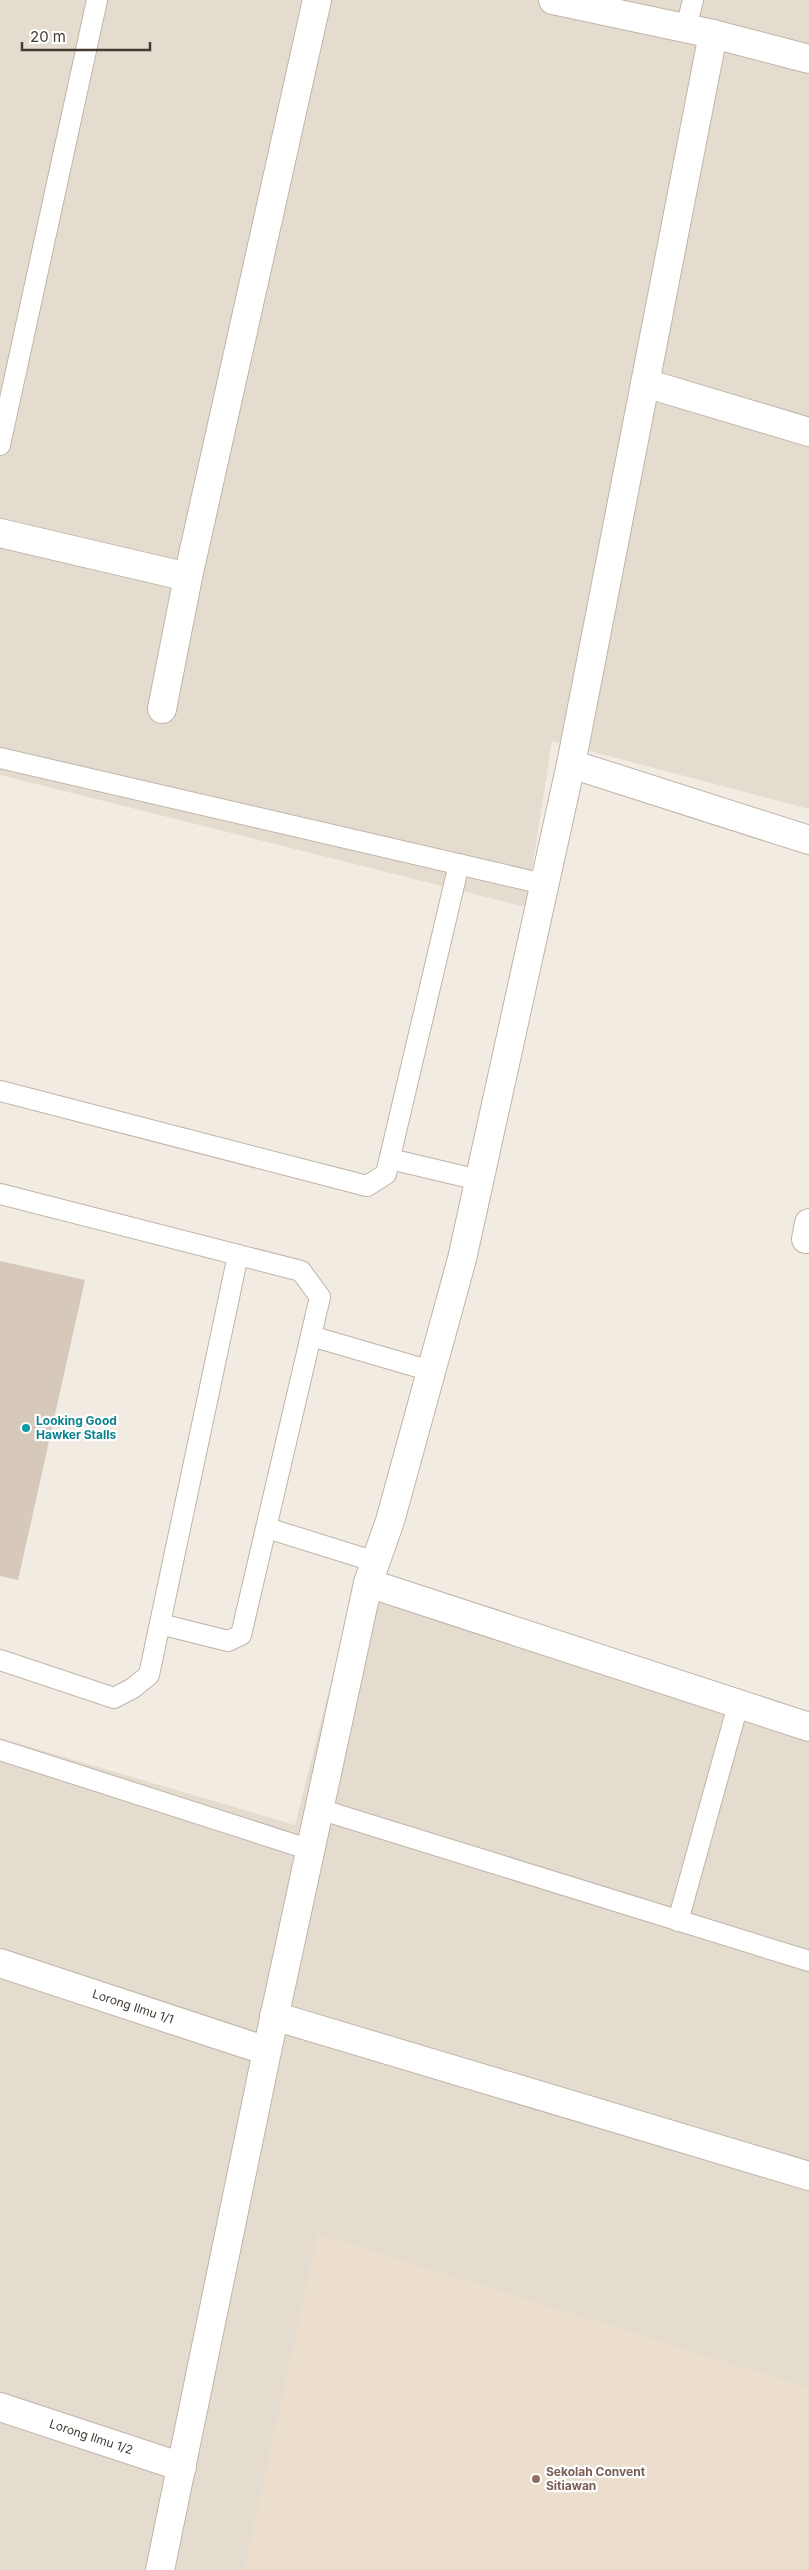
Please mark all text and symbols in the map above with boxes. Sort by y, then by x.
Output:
scale bar [22,20,150,52]
text: 20 m [30,27,66,46]
place label: Looking Good Hawker Stalls [36,1413,117,1442]
marker: Looking Good Hawker Stalls [20,1422,32,1434]
street label: Lorong Ilmu 1/1 [91,1986,176,2027]
street label: Lorong Ilmu 1/2 [48,2416,135,2457]
place label: Sekolah Convent Sitiawan [546,2464,646,2493]
marker: Sekolah Convent Sitiawan [530,2473,542,2485]

